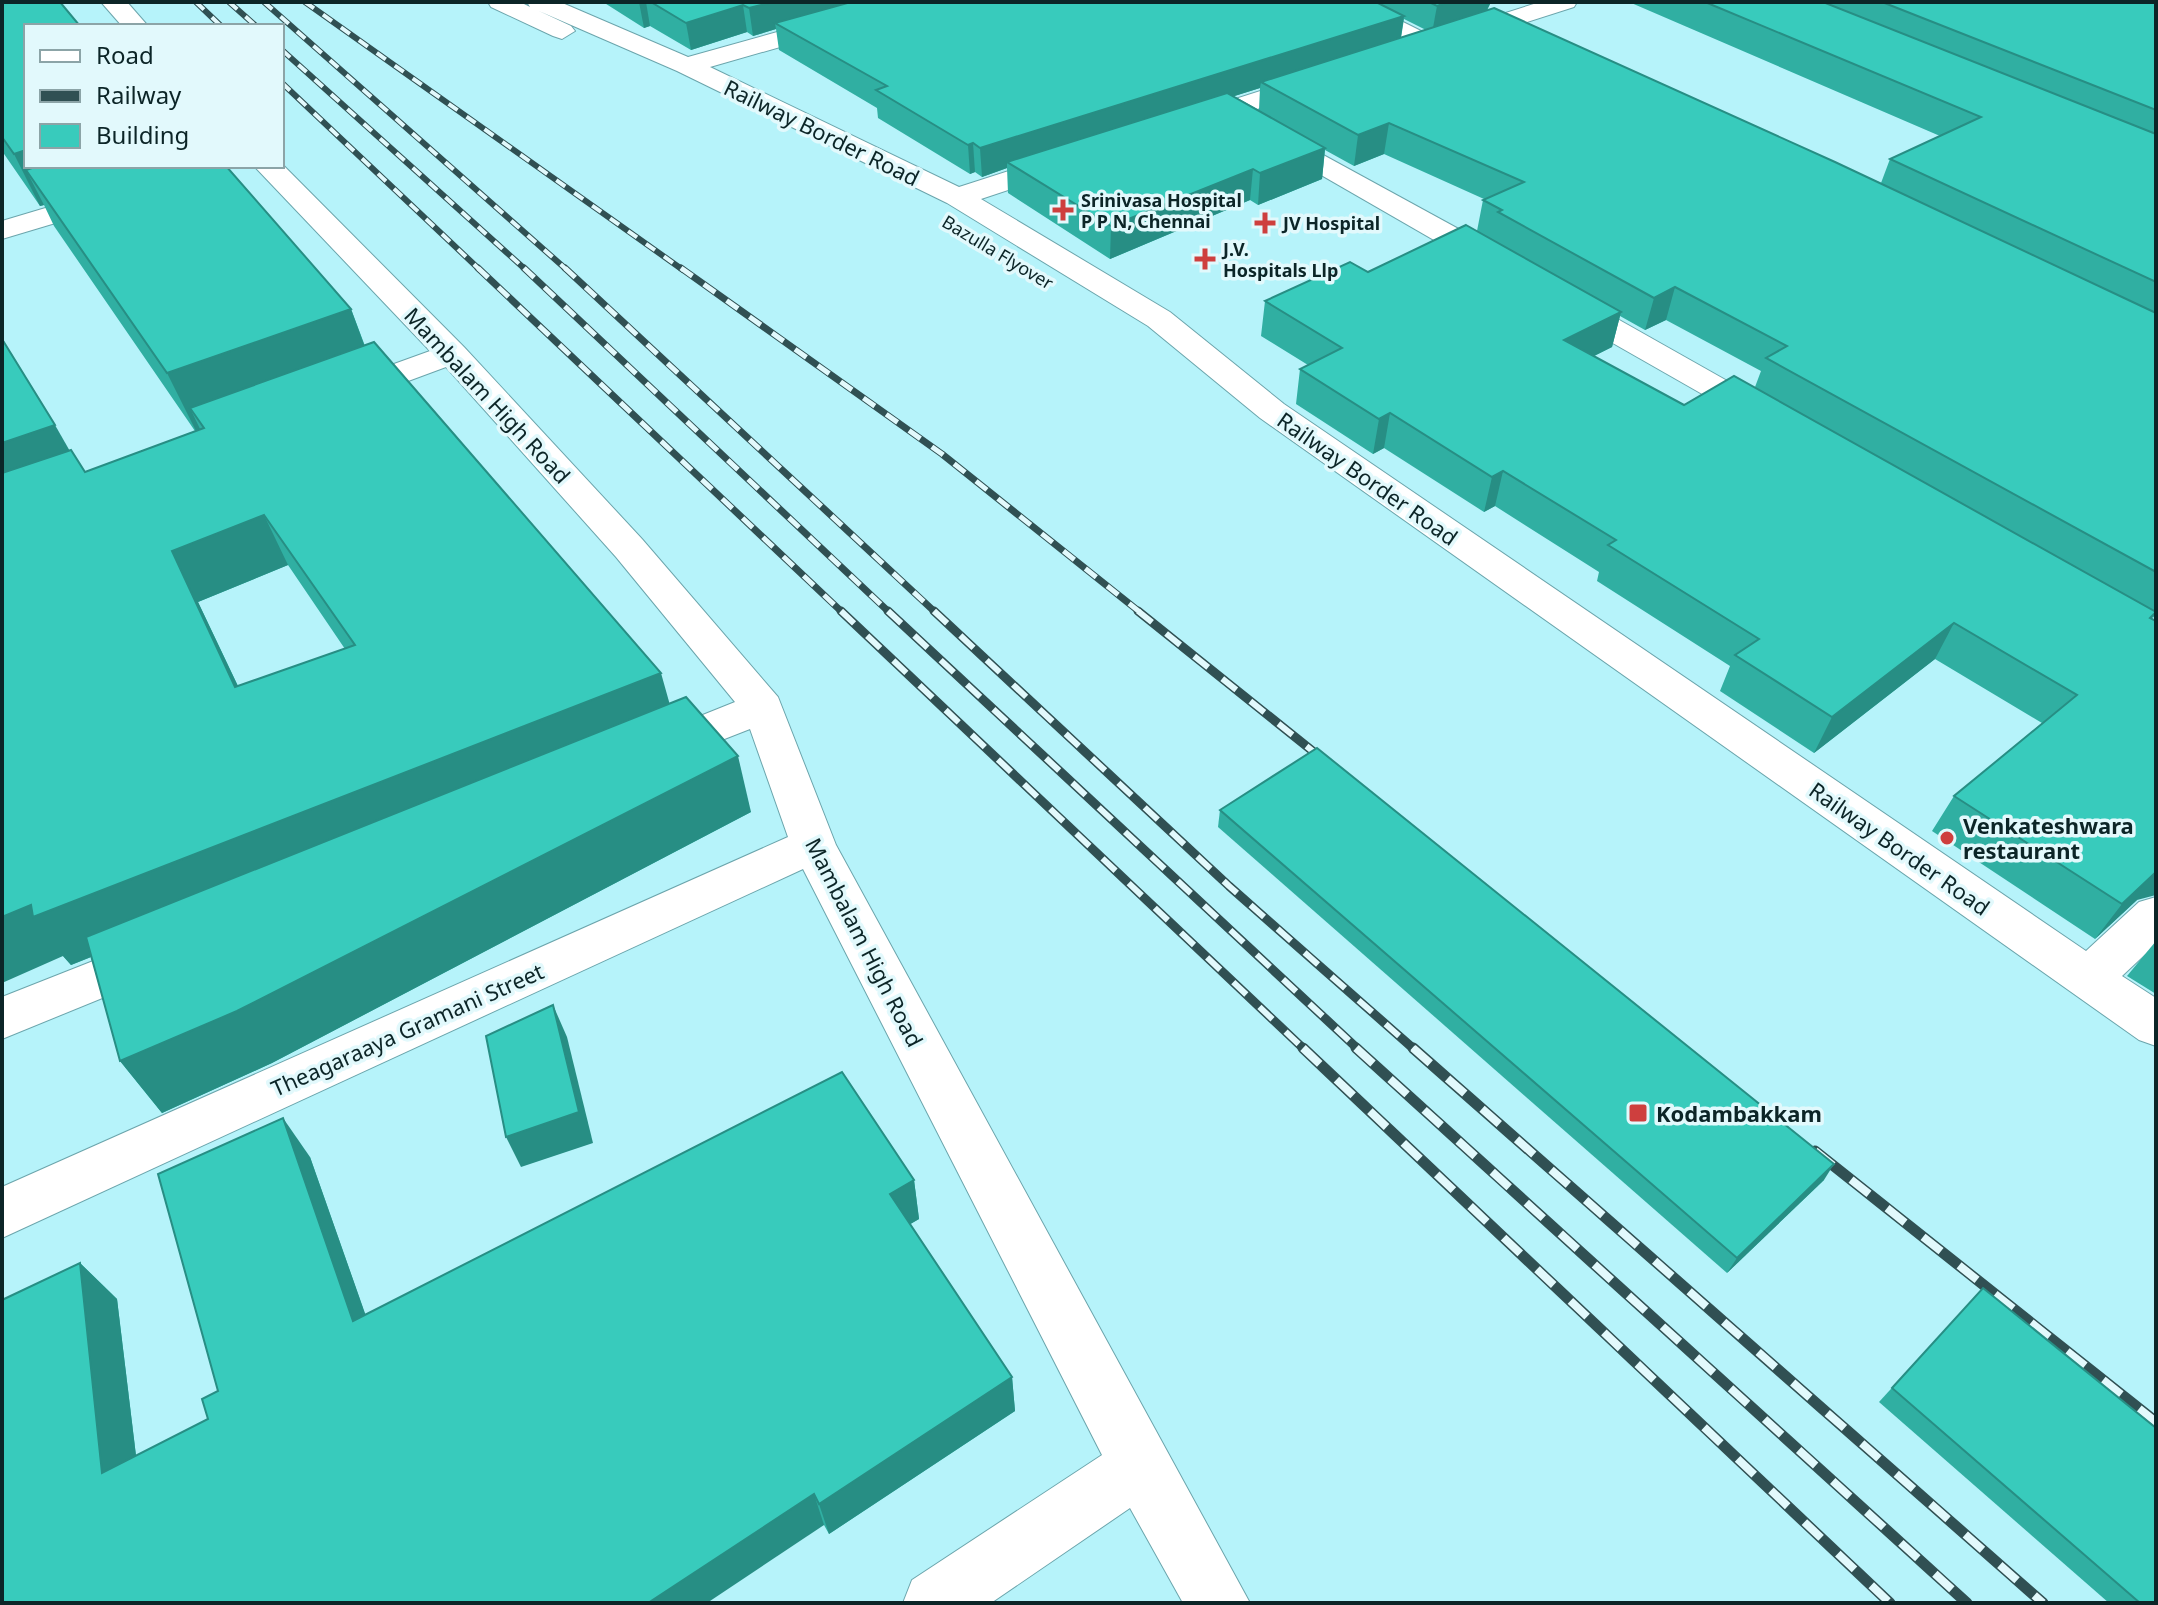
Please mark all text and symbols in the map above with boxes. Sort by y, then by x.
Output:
legend [24,24,284,168]
text: Road [96,38,154,71]
street label: Railway Border Road [719,72,925,192]
text: Railway [96,78,182,111]
text: Building [96,118,189,151]
place label: Srinivasa Hospital P P N, Chennai [1081,188,1242,233]
marker: Srinivasa Hospital P P N, Chennai [1052,199,1074,221]
street label: Bazulla Flyover [938,209,1059,295]
place label: JV Hospital [1281,211,1380,235]
marker: JV Hospital [1254,212,1276,234]
place label: J.V. Hospitals Llp [1221,237,1338,282]
marker: J.V. Hospitals Llp [1194,248,1216,270]
street label: Mambalam High Road [398,300,578,490]
street label: Railway Border Road [1272,404,1464,552]
street label: Railway Border Road [1804,774,1996,922]
place label: Venkateshwara restaurant [1963,810,2134,865]
marker: Venkateshwara restaurant [1938,829,1956,847]
street label: Mambalam High Road [799,832,931,1052]
street label: Theagaraaya Gramani Street [266,955,548,1103]
place label: Kodambakkam [1656,1098,1822,1128]
marker: Kodambakkam [1627,1102,1649,1124]

